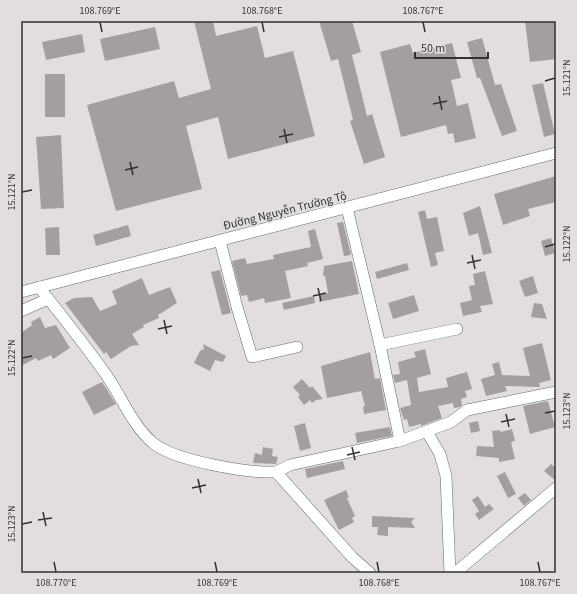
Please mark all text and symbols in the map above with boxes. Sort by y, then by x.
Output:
text: 108.769°E [80,4,120,18]
text: 108.768°E [242,4,282,18]
text: 108.767°E [403,4,443,18]
scale bar [415,34,488,60]
text: 50 m [421,40,445,57]
text: 15.121°N [560,59,574,97]
text: 15.121°N [5,173,19,211]
street label: Đường Nguyễn Trường Tộ [221,187,349,235]
text: 15.122°N [560,225,574,263]
text: 15.122°N [5,339,19,377]
text: 15.123°N [560,392,574,430]
text: 15.123°N [5,505,19,543]
text: 108.770°E [36,576,76,590]
text: 108.769°E [197,576,237,590]
text: 108.768°E [359,576,399,590]
text: 108.767°E [520,576,560,590]

